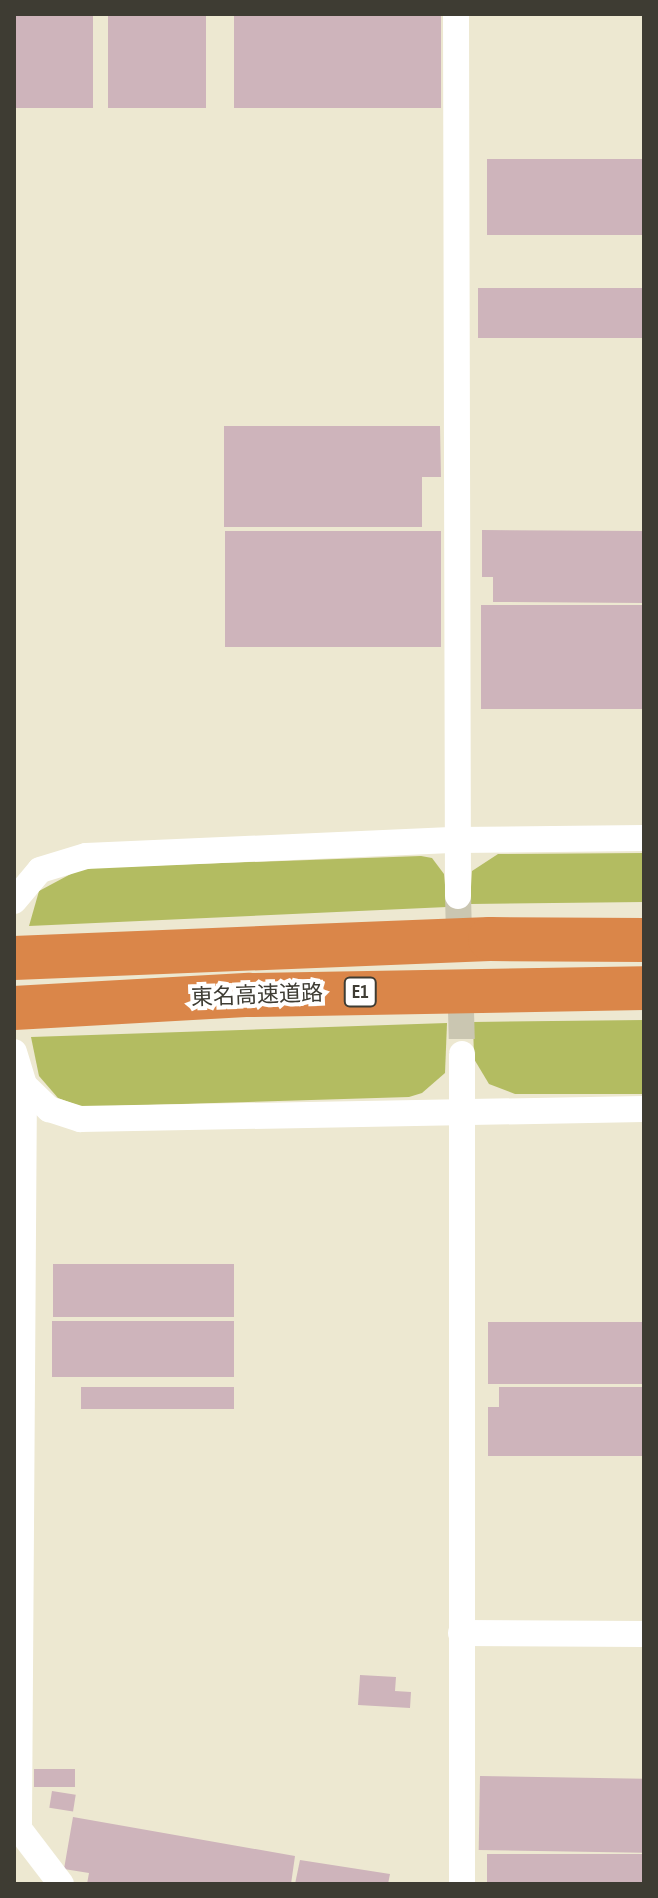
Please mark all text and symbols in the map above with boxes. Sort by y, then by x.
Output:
road number: E1 [342,976,378,1008]
street label: 東名高速道路 [191,981,323,1011]

